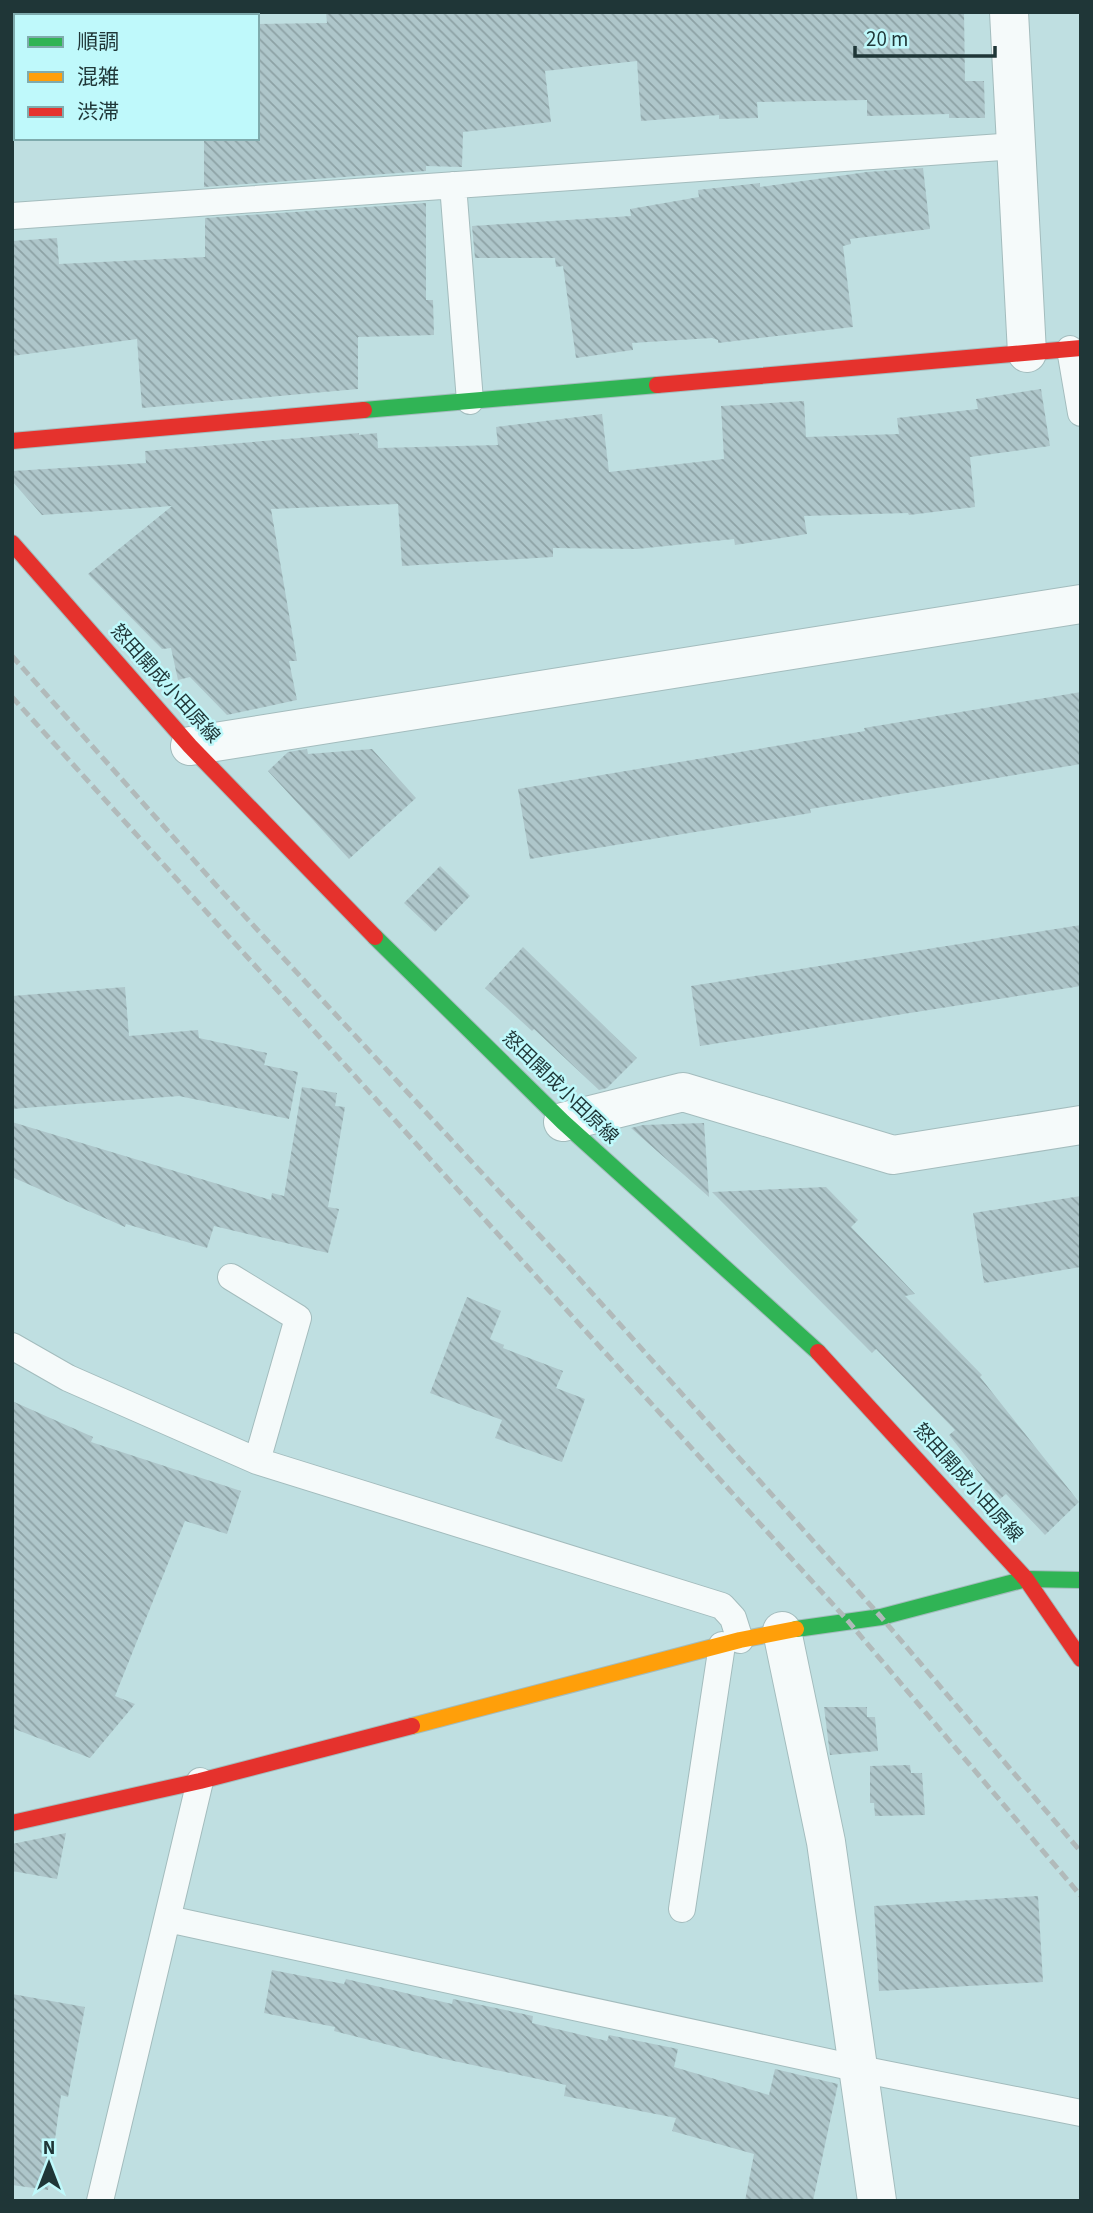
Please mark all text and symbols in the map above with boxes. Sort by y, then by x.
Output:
legend [14,14,259,140]
scale bar [855,14,995,58]
text: 20 m [866,24,908,54]
text: 順調 [77,27,119,57]
text: 混雑 [77,62,119,92]
text: 渋滞 [77,97,119,127]
street label: 怒田開成小田原線 [104,618,226,750]
street label: 怒田開成小田原線 [496,1025,624,1151]
street label: 怒田開成小田原線 [907,1417,1029,1549]
north arrow [14,2129,84,2199]
text: N [43,2135,55,2162]

